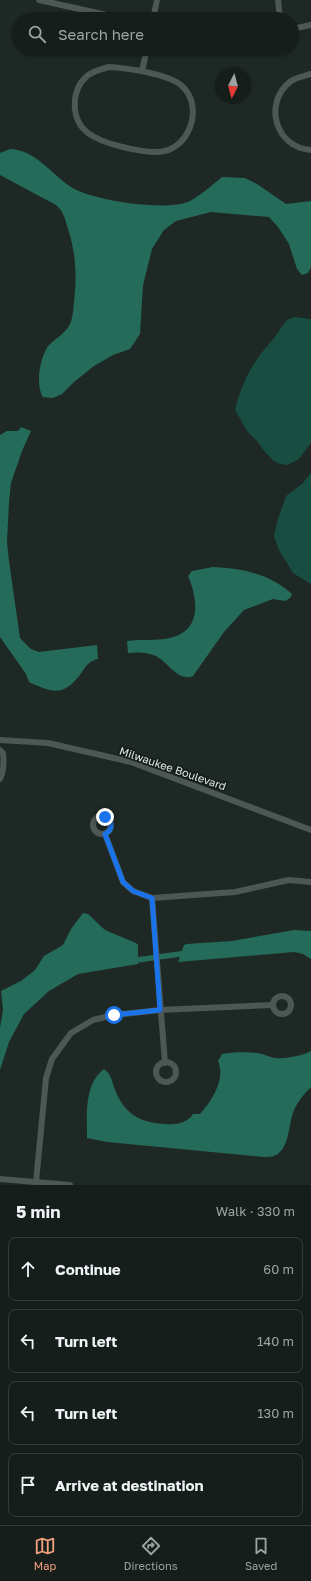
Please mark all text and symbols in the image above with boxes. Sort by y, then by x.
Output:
search box [12,12,299,56]
icon: search [26,23,48,45]
text: Search here [58,25,144,43]
north arrow [215,68,251,104]
street label: Milwaukee Boulevard [118,744,228,792]
route end [96,808,114,826]
route start [105,1006,123,1024]
text: 5 min [16,1201,60,1222]
text: Walk · 330 m [216,1203,295,1219]
icon: ahead [17,1258,39,1280]
text: Continue [55,1260,121,1278]
text: 60 m [263,1261,294,1277]
icon: left [17,1330,39,1352]
text: Turn left [55,1332,117,1350]
text: 140 m [257,1333,294,1349]
icon: left [17,1402,39,1424]
text: Turn left [55,1404,117,1422]
text: 130 m [257,1405,294,1421]
icon: arrive [17,1474,39,1496]
text: Arrive at destination [55,1476,204,1494]
tab: Map [34,1535,56,1572]
tab: Directions [124,1535,178,1572]
tab: Saved [245,1535,277,1572]

